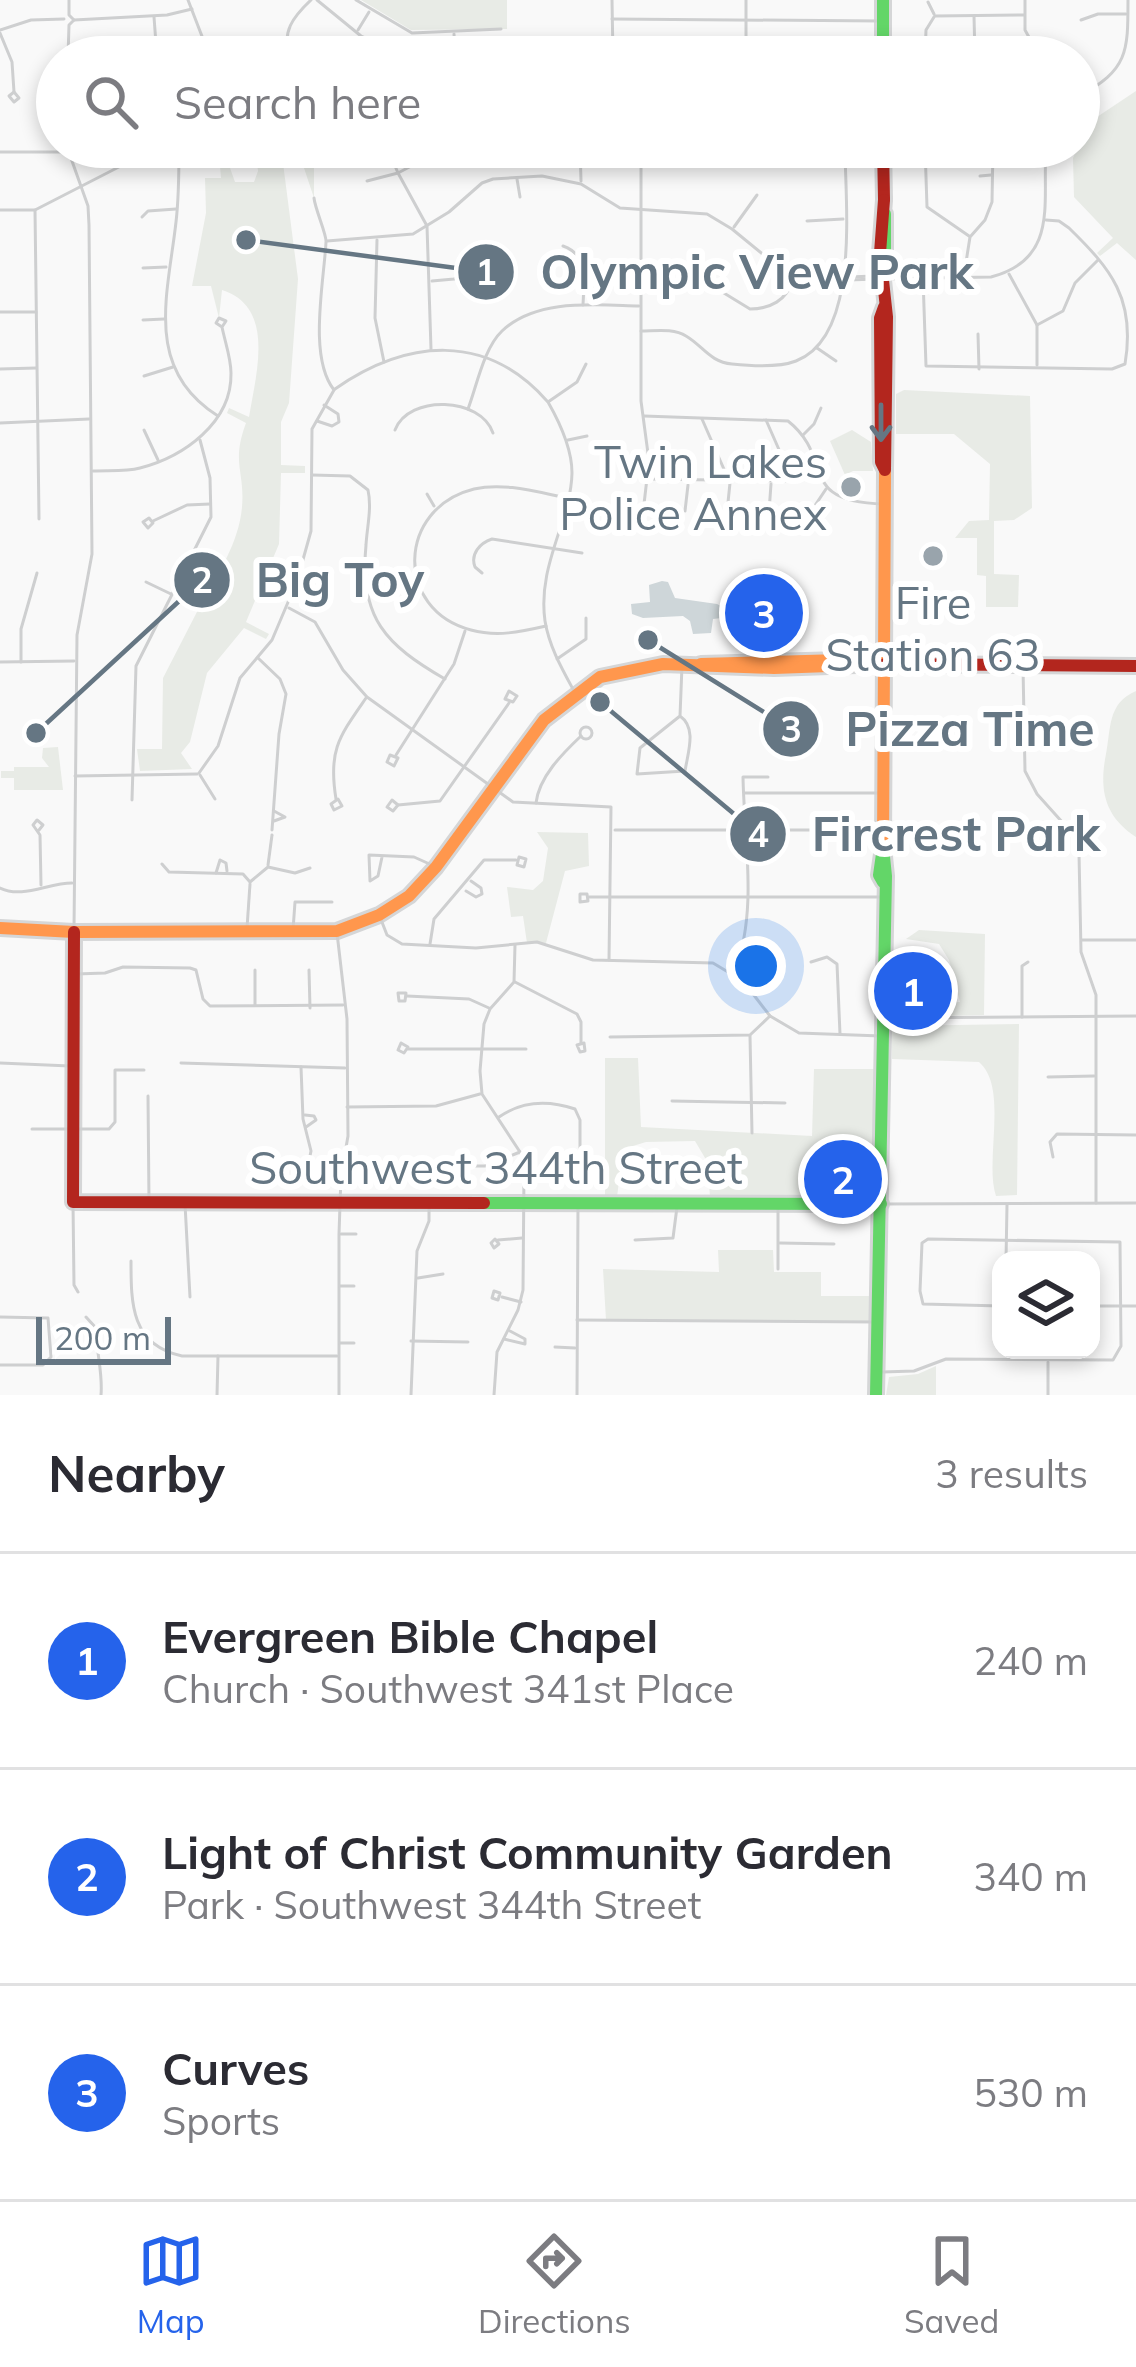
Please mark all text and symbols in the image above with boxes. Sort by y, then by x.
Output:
search box [36,36,1100,168]
icon: search [78,69,144,135]
text: Search here [174,74,421,130]
callout: Olympic View Park [456,230,998,314]
text: Olympic View Park [540,241,975,301]
text: 1 [475,249,497,294]
one-way arrow [869,403,892,442]
place label: Twin Lakes Police Annex [559,433,827,541]
marker: Twin Lakes Police Annex [838,474,864,500]
callout: Big Toy [172,538,448,622]
marker: Fire Station 63 [920,543,946,569]
text: Big Toy [256,549,425,609]
text: 2 [191,557,213,602]
pin: 3 [725,568,803,658]
place label: Fire Station 63 [826,574,1040,682]
callout: Pizza Time [761,687,1119,771]
text: Pizza Time [845,698,1095,758]
text: 3 [780,706,802,751]
callout: Fircrest Park [728,792,1124,876]
text: Fircrest Park [812,803,1102,863]
text: 4 [747,811,769,856]
your location [726,936,786,996]
pin: 1 [874,946,952,1036]
pin: 2 [804,1134,882,1224]
street label: Southwest 344th Street [249,1139,743,1195]
map controls [992,1251,1100,1359]
button: layers [992,1251,1100,1359]
scale bar [36,1311,171,1364]
text: 200 m [54,1317,151,1358]
text: Nearby [48,1441,225,1505]
text: 3 results [935,1449,1088,1498]
text: Evergreen Bible Chapel [162,1608,658,1664]
text: 1 [75,1636,99,1685]
text: 240 m [973,1636,1088,1685]
text: Church · Southwest 341st Place [162,1664,734,1713]
text: Light of Christ Community Garden [162,1824,893,1880]
text: 2 [75,1852,99,1901]
text: 340 m [973,1852,1088,1901]
text: Park · Southwest 344th Street [162,1880,701,1929]
text: Curves [162,2040,309,2096]
text: 3 [75,2068,99,2117]
text: 530 m [973,2068,1088,2117]
text: Sports [162,2096,280,2145]
tab: Map [137,2228,205,2341]
tab: Directions [478,2228,631,2341]
tab: Saved [904,2228,999,2341]

